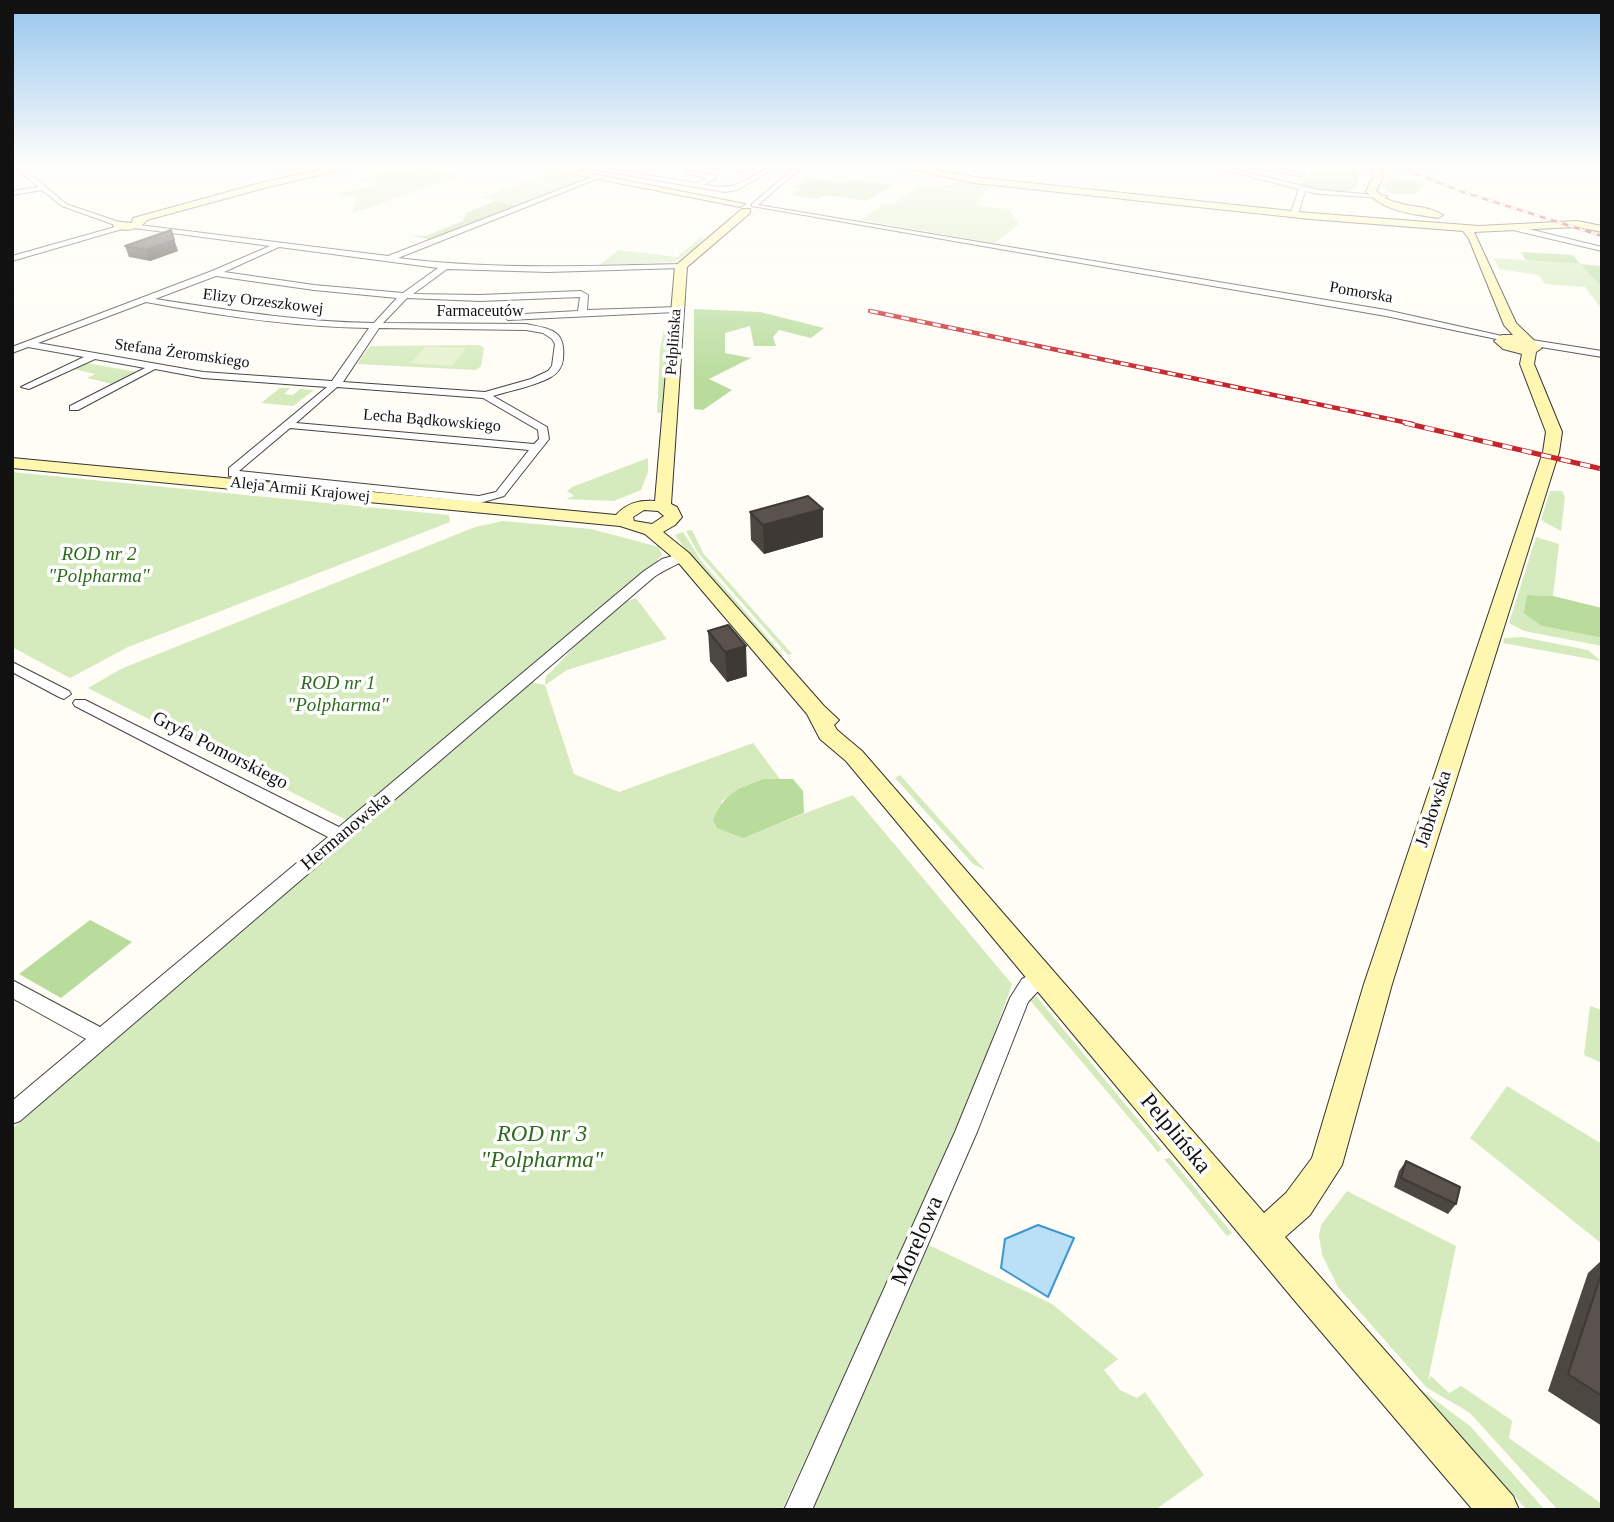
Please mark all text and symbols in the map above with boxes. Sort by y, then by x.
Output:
street label: Pomorska [1328,278,1394,308]
street label: Elizy Orzeszkowej [202,285,324,319]
street label: Farmaceutów [436,302,524,322]
street label: Pelplińska [662,308,686,376]
street label: Stefana Żeromskiego [113,335,251,373]
street label: Lecha Bądkowskiego [362,405,502,437]
street label: Aleja Armii Krajowej [229,473,371,507]
park label: ROD nr 2 "Polpharma" [48,544,150,588]
park label: ROD nr 1 "Polpharma" [287,673,389,717]
street label: Gryfa Pomorskiego [148,707,292,795]
street label: Jabłowska [1411,768,1457,850]
street label: Hermanowska [297,788,395,876]
street label: Pelplińska [1134,1088,1216,1180]
park label: ROD nr 3 "Polpharma" [481,1121,603,1175]
street label: Morelowa [886,1192,950,1290]

